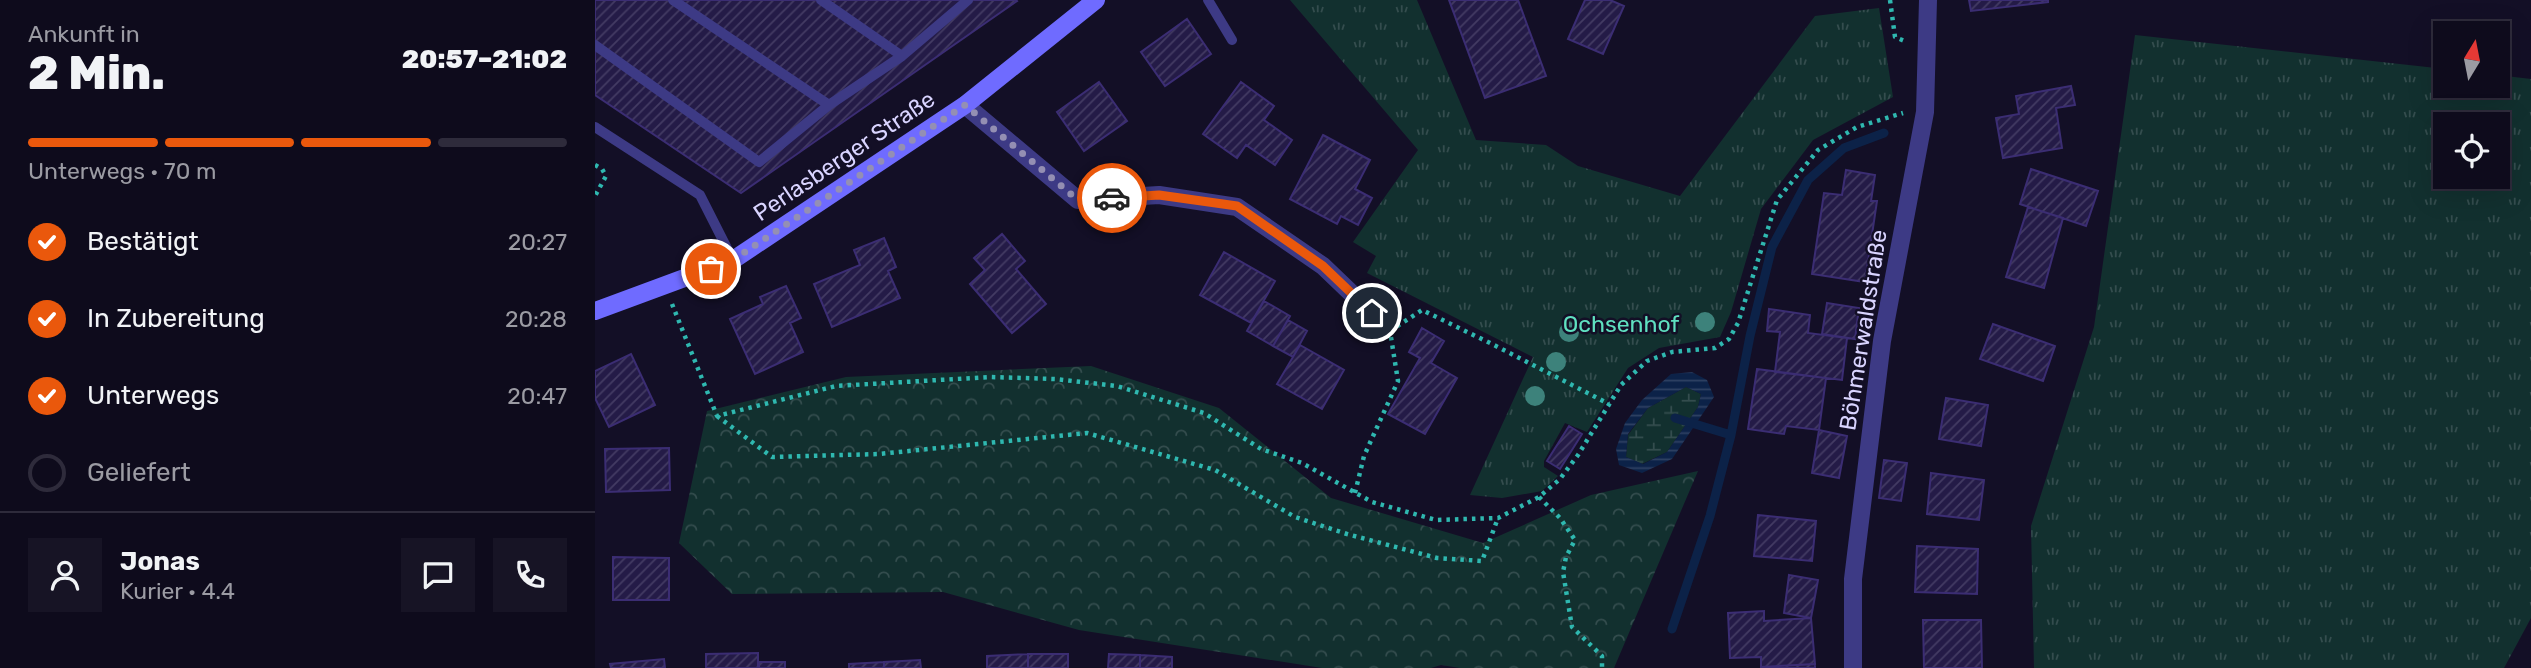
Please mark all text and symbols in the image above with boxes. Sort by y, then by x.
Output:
text: Ankunft in [28,20,140,48]
north arrow [2433,21,2509,98]
map controls [2433,21,2510,189]
text: 20:57–21:02 [402,44,567,75]
text: 2 Min. [28,46,165,101]
street label: Perlasberger Straße [748,85,940,227]
button: locate [2433,112,2510,189]
text: Unterwegs · 70 m [28,157,216,185]
courier [1077,163,1147,233]
icon: car [1093,179,1131,217]
icon: check [28,223,66,261]
text: Bestätigt [87,226,199,257]
text: 20:27 [508,228,567,256]
street label: Böhmerwaldstraße [1833,228,1893,432]
pin [681,239,741,299]
icon: bag [692,250,730,288]
pin [1342,283,1402,343]
icon: home [1353,294,1391,332]
icon: check [28,300,66,338]
text: In Zubereitung [87,303,265,334]
text: 20:28 [505,305,567,333]
park label: Ochsenhof [1563,310,1680,338]
icon: check [28,377,66,415]
text: Unterwegs [87,380,219,411]
text: 20:47 [507,382,567,410]
text: Geliefert [87,457,191,488]
button: person [28,538,102,612]
button: chat [401,538,475,612]
button: phone [493,538,567,612]
text: Jonas [120,546,200,577]
text: Kurier · 4.4 [120,577,235,605]

